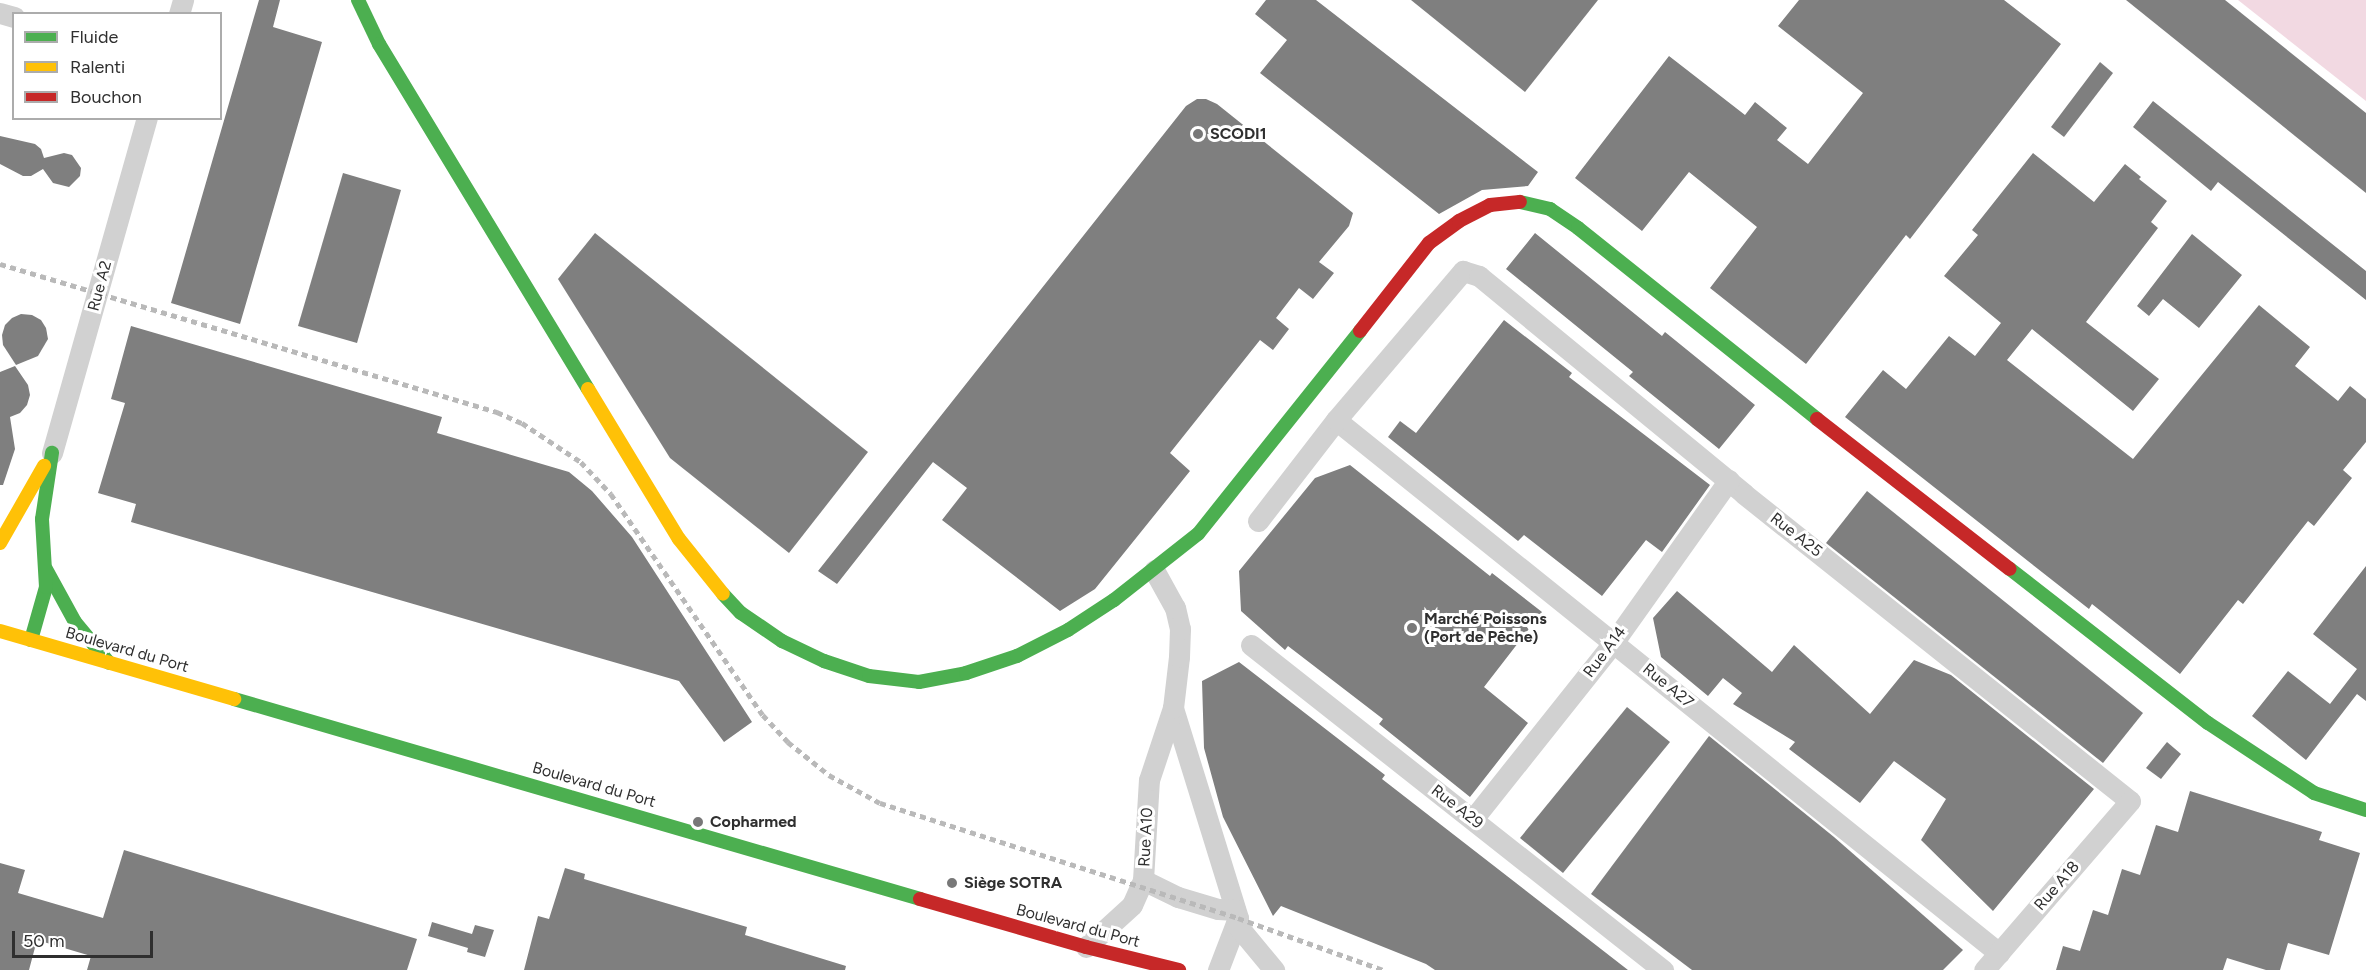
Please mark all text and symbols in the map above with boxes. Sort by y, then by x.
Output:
legend [12,12,222,120]
text: Fluide [70,26,118,48]
text: Ralenti [70,56,125,78]
text: Bouchon [70,86,142,108]
place label: SCODI1 [1210,124,1266,144]
marker: SCODI1 [1191,127,1205,141]
street label: Rue A2 [84,259,116,313]
street label: Rue A25 [1766,509,1826,561]
place label: Marché Poissons (Port de Pêche) [1424,609,1547,647]
marker: Marché Poissons (Port de Pêche) [1405,621,1419,635]
street label: Boulevard du Port [63,623,191,677]
street label: Rue A14 [1580,623,1630,681]
street label: Rue A27 [1639,660,1697,712]
street label: Boulevard du Port [530,758,658,812]
street label: Rue A29 [1427,781,1487,833]
street label: Rue A10 [1135,807,1157,867]
place label: Copharmed [710,812,797,832]
marker: Copharmed [691,815,705,829]
street label: Rue A18 [2030,857,2084,915]
place label: Siège SOTRA [964,873,1062,893]
marker: Siège SOTRA [945,876,959,890]
street label: Boulevard du Port [1014,900,1142,952]
scale bar [15,919,156,957]
text: 50 m [23,930,65,952]

